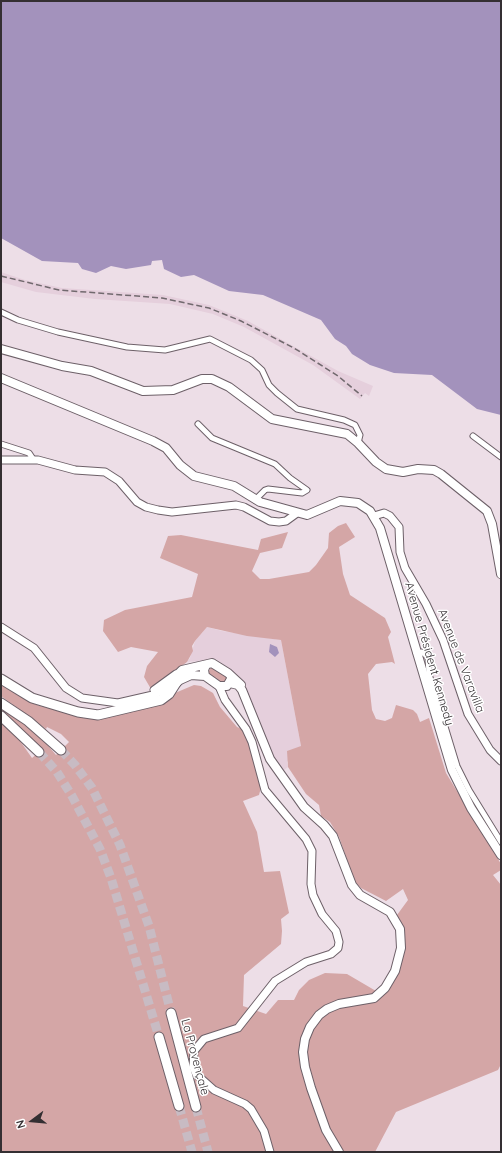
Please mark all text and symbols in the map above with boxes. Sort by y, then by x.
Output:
street label: Avenue Président Kennedy [402,581,456,727]
street label: Avenue de Varavilla [435,607,487,715]
street label: La Provençale [178,1017,212,1097]
north arrow [12,1101,52,1141]
text: N [13,1118,28,1130]

